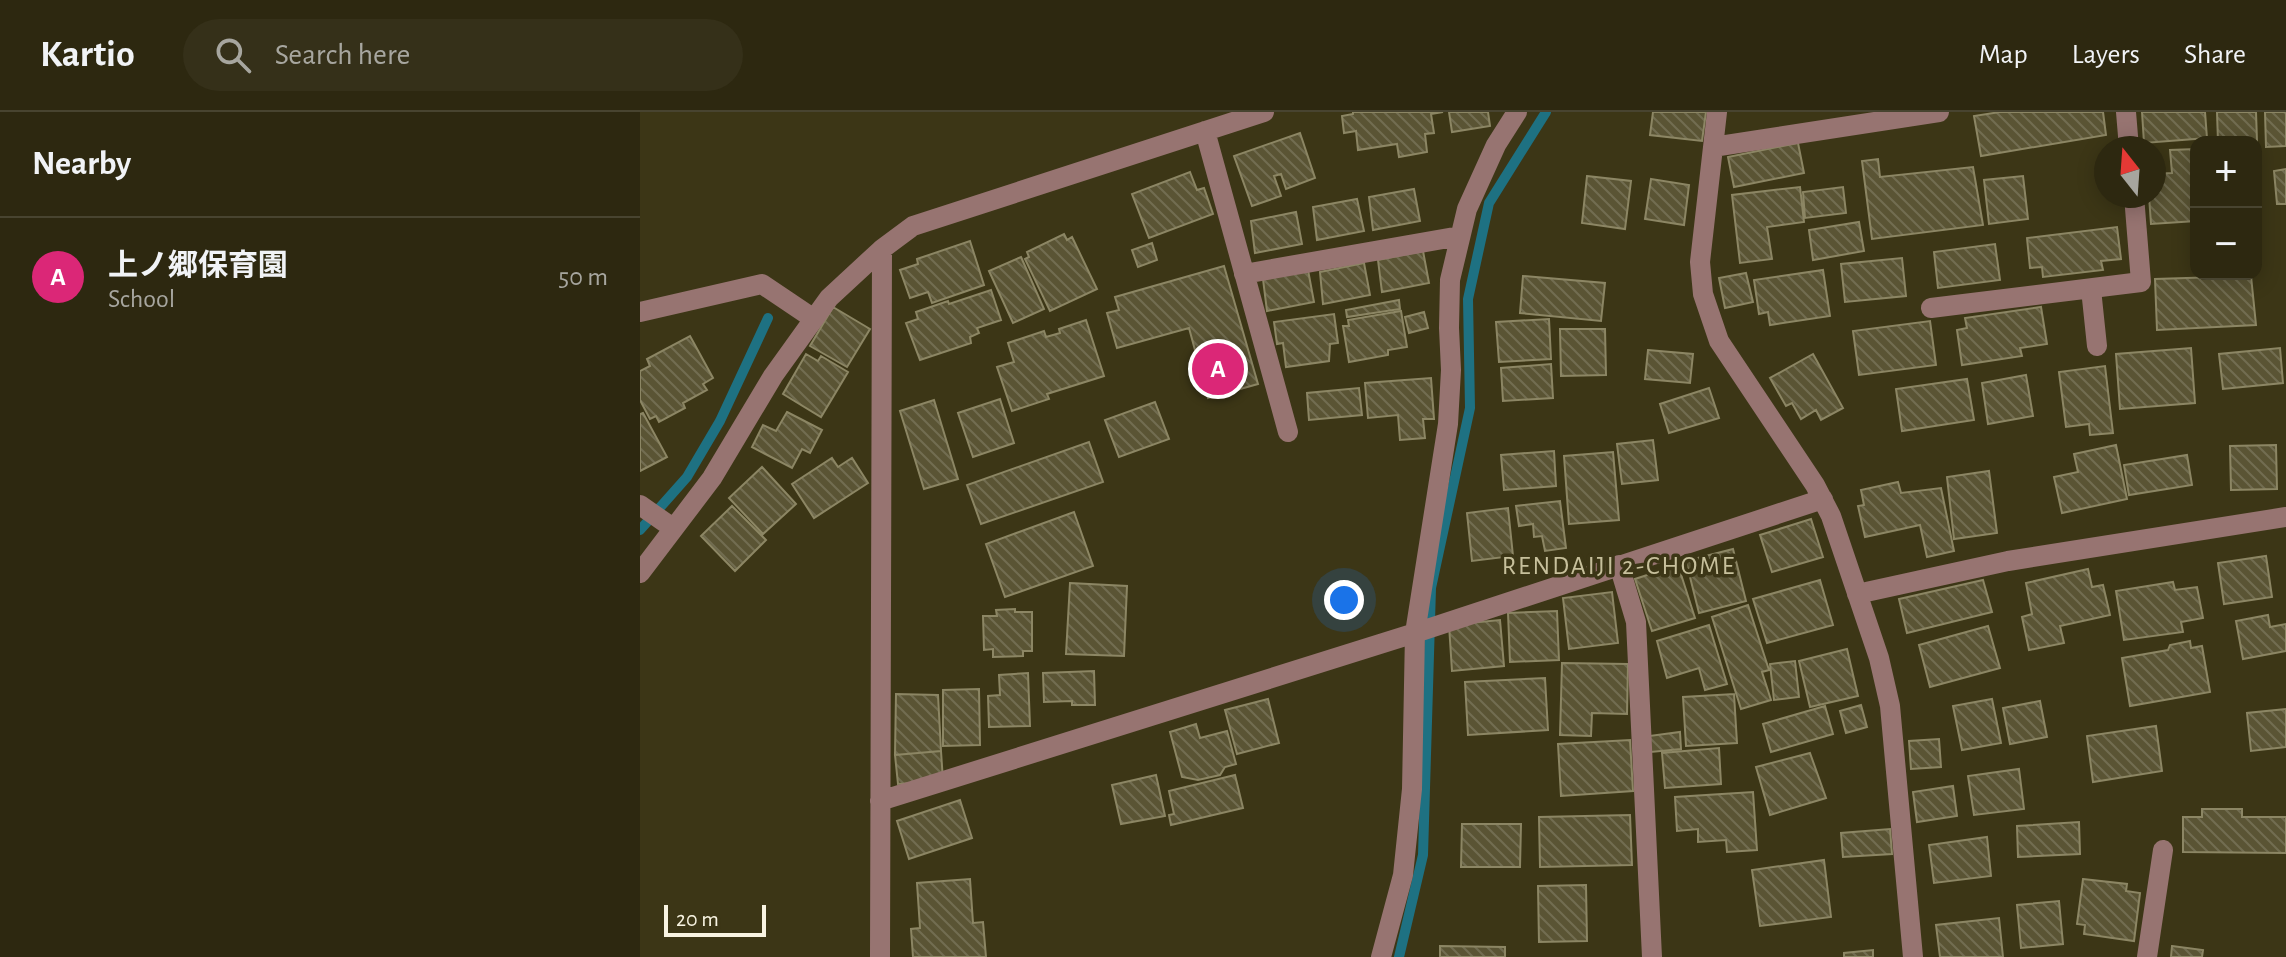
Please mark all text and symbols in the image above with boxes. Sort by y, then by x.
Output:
search box [183,19,743,91]
icon: search [211,33,255,77]
text: Kartio [40,36,135,74]
text: Search here [275,40,410,70]
text: Map [1979,41,2028,69]
text: Layers [2072,41,2140,69]
text: Share [2184,41,2246,69]
north arrow [2094,136,2166,208]
map controls [2190,136,2262,280]
button: + [2190,136,2262,208]
text: Nearby [32,147,131,181]
button: − [2190,208,2262,280]
text: 上ノ郷保育園 [108,251,288,281]
text: A [50,264,66,290]
text: 50 m [558,264,608,290]
text: School [108,286,175,312]
pin: A [1192,339,1244,399]
district label: RENDAIJI 2-CHOME [1502,553,1736,579]
your location [1324,580,1364,620]
scale bar [664,901,766,937]
text: 20 m [676,908,719,930]

